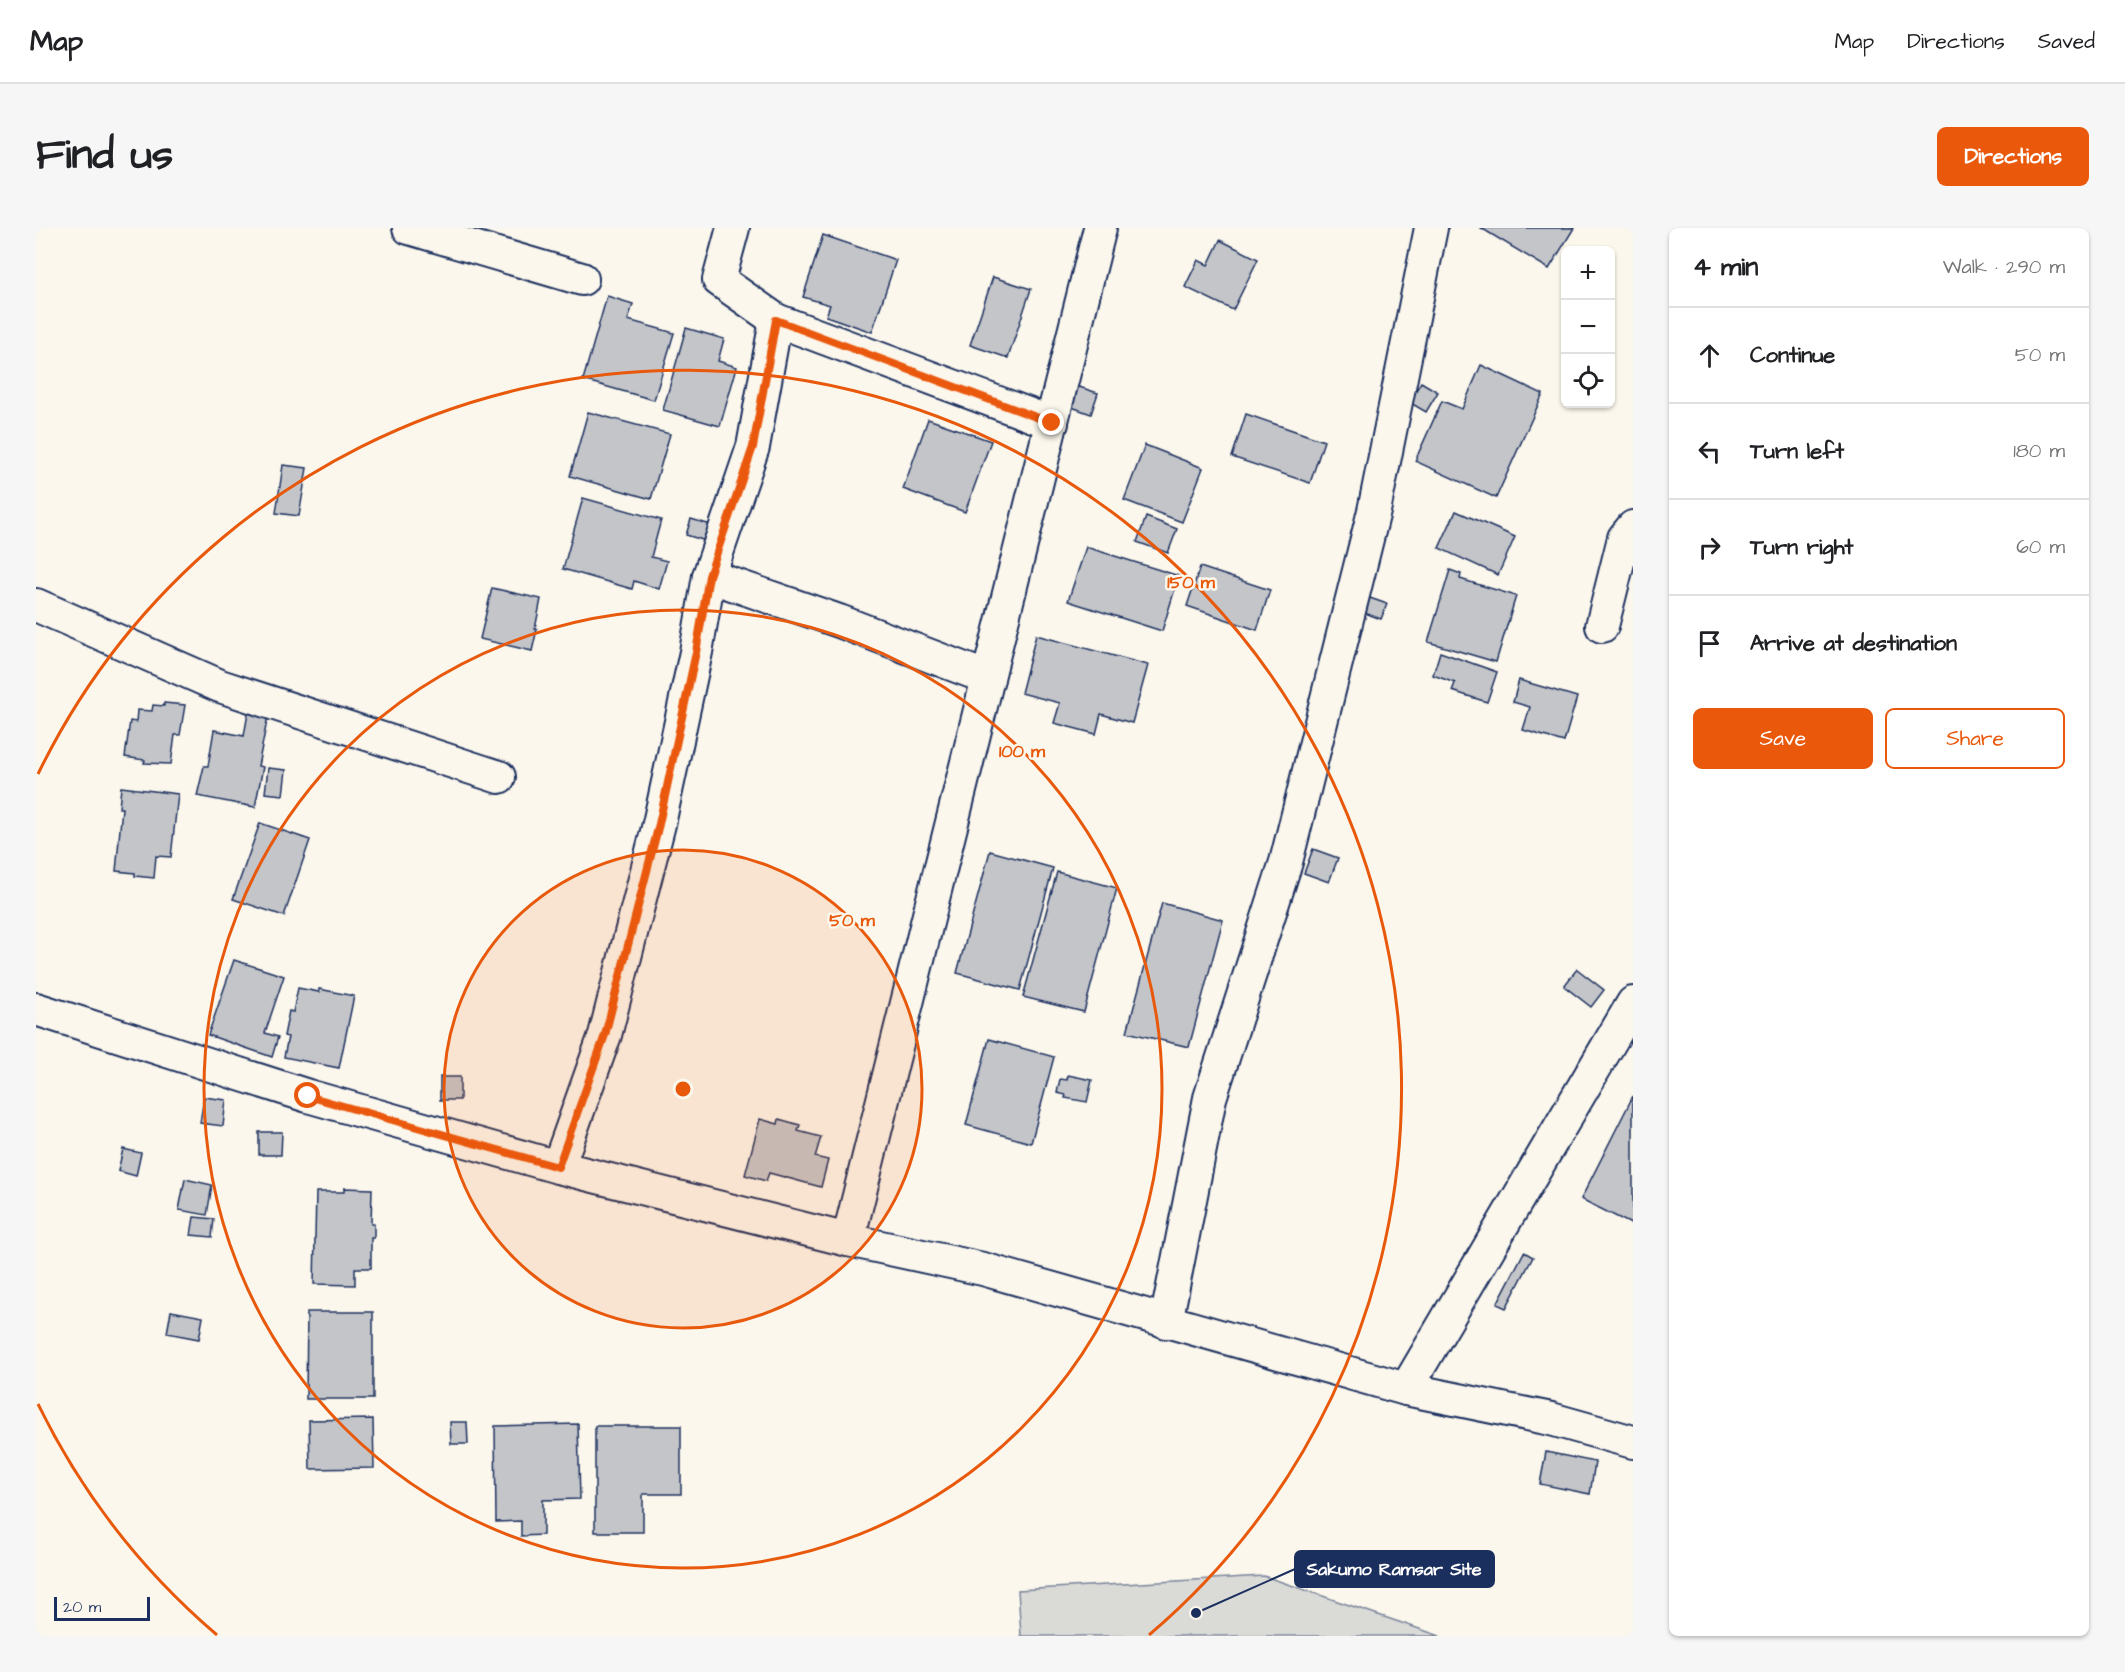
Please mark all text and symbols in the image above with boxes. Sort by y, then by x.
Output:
text: Map [30,22,83,61]
text: Map [1834,27,1874,56]
text: Directions [1907,27,2005,56]
text: Saved [2038,27,2095,56]
text: Find us [36,127,173,185]
button: Directions [1937,127,2089,186]
map controls [1561,246,1615,408]
button: + [1561,246,1615,300]
text: 4 min [1693,249,1758,285]
text: Walk · 290 m [1943,253,2065,281]
button: − [1561,300,1615,354]
icon: ahead [1693,339,1726,372]
text: Continue [1750,340,1835,371]
text: 50 m [2015,341,2065,369]
button: locate [1561,354,1615,408]
route end [1038,409,1064,435]
icon: left [1693,435,1726,468]
text: Turn left [1750,436,1844,467]
text: 180 m [2013,437,2065,465]
icon: right [1693,531,1726,564]
text: Turn right [1750,532,1853,563]
text: 60 m [2016,533,2065,561]
text: 150 m [1167,570,1216,595]
icon: arrive [1693,627,1726,660]
text: Arrive at destination [1750,628,1957,659]
button: Save [1693,708,1873,769]
button: Share [1885,708,2065,769]
text: 100 m [999,739,1046,764]
text: 50 m [829,908,876,933]
centre of rings [673,1079,693,1099]
route start [294,1082,320,1108]
callout: Sakumo Ramsar Site [1295,1551,1494,1587]
text: Sakumo Ramsar Site [1306,1557,1482,1582]
scale bar [54,1594,150,1622]
text: 20 m [63,1596,101,1618]

